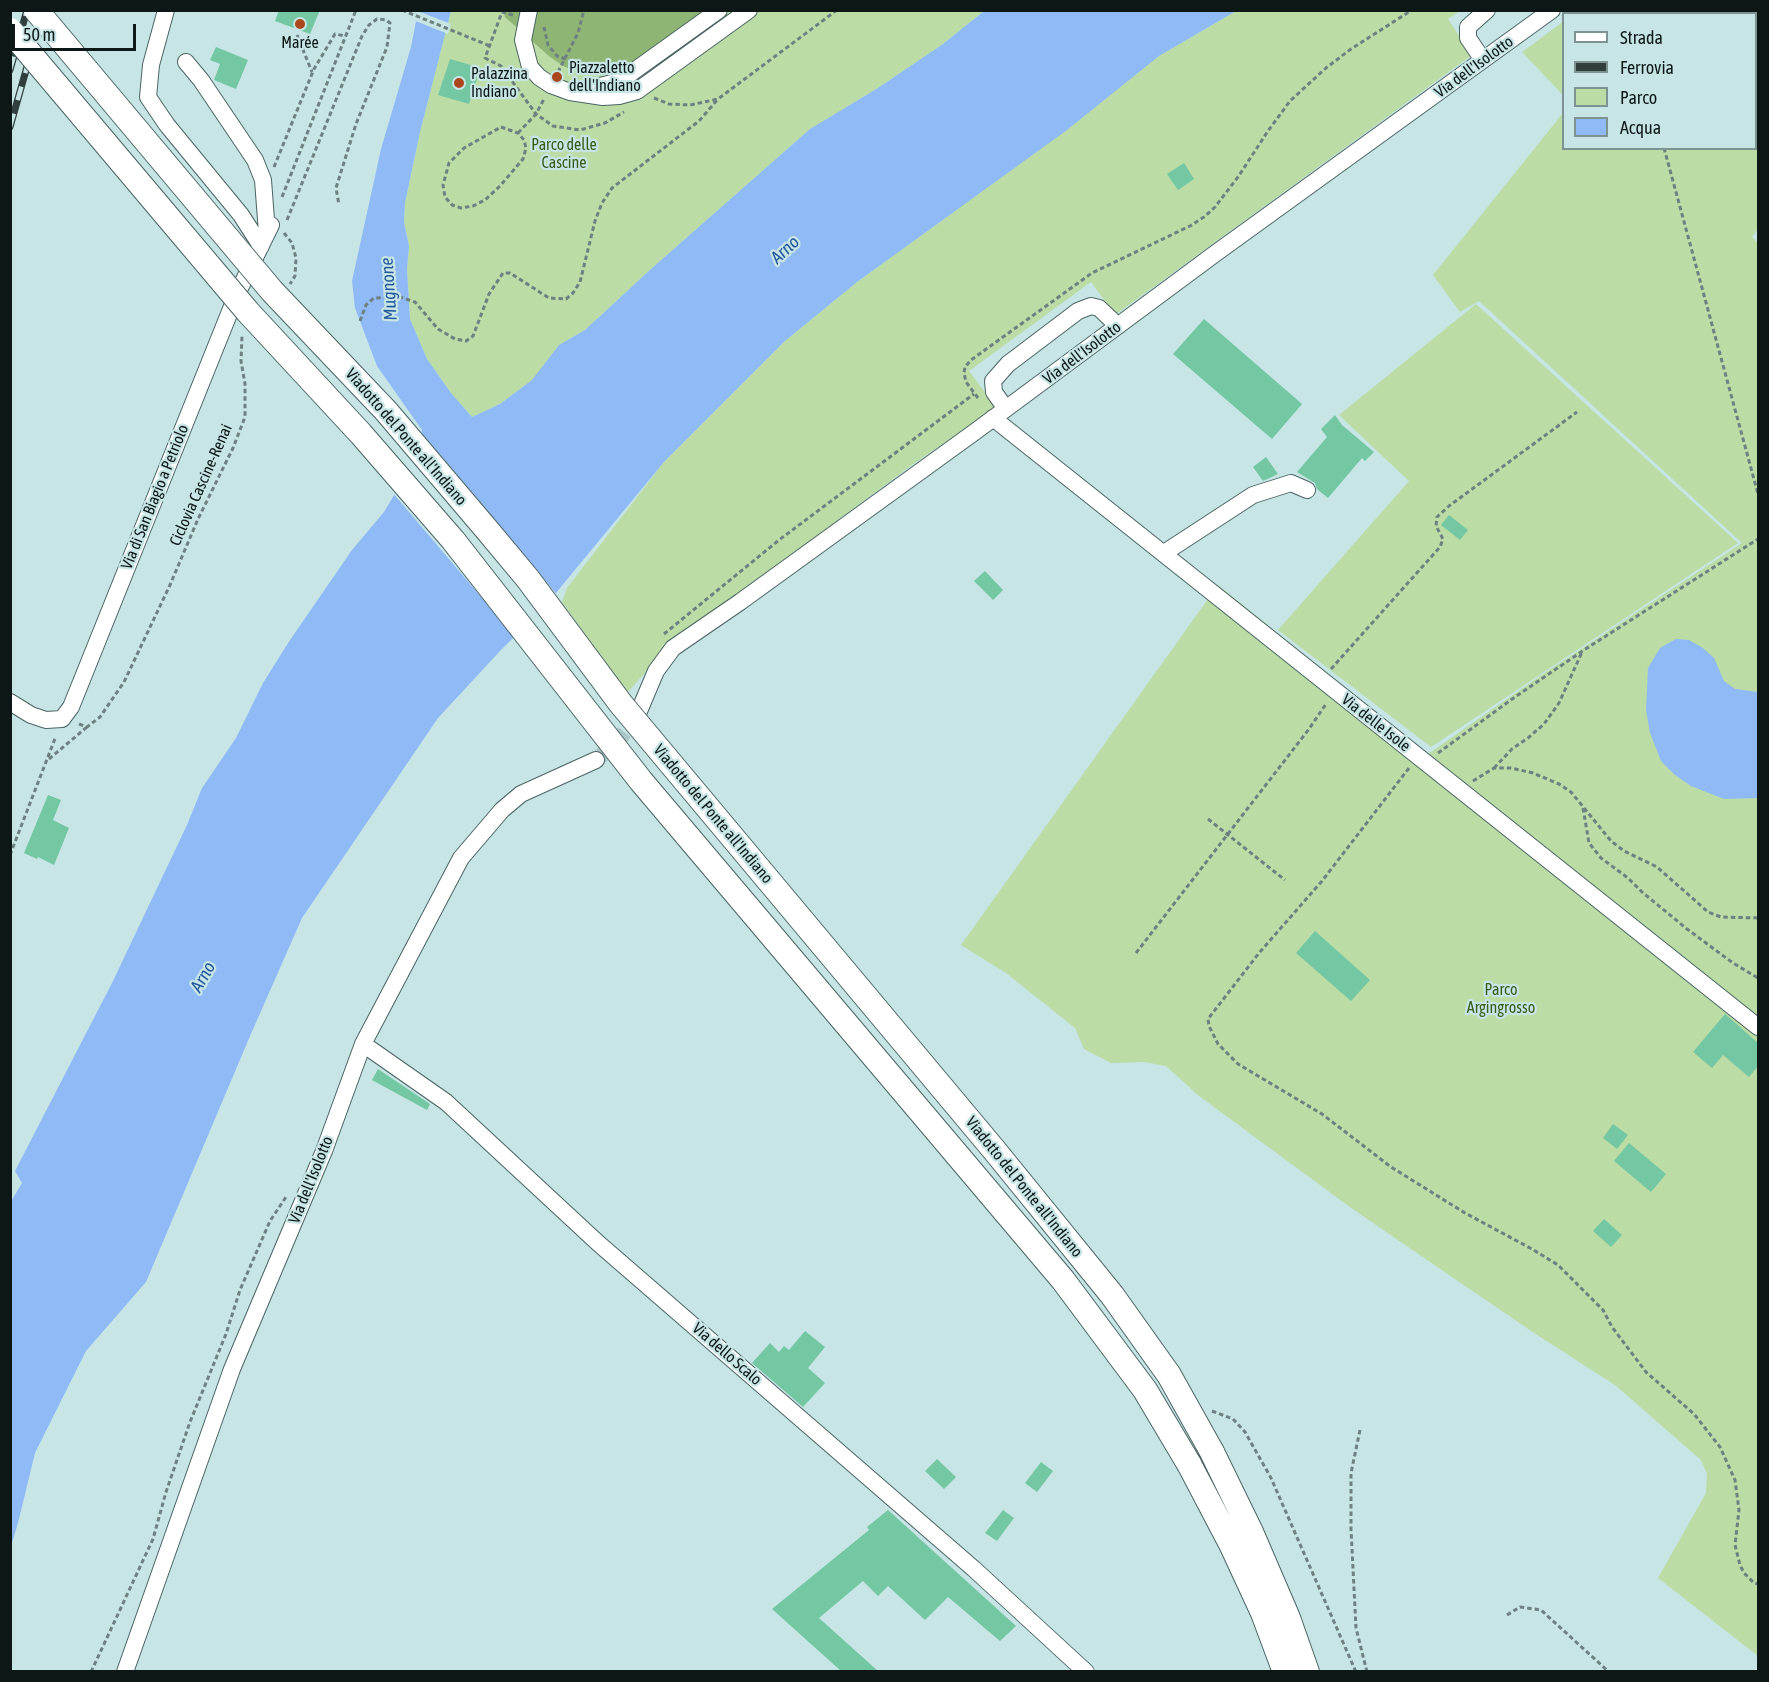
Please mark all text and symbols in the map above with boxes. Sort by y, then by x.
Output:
scale bar [15,12,140,50]
legend [1562,12,1757,150]
marker: Marée [293,17,307,31]
text: 50 m [23,24,55,45]
text: Strada [1620,27,1663,48]
street label: Via dell'Isolotto [1431,32,1517,102]
place label: Marée [281,33,319,53]
text: Ferrovia [1620,57,1674,78]
place label: Piazzaletto dell'Indiano [569,58,641,96]
place label: Palazzina Indiano [471,64,528,102]
marker: Piazzaletto dell'Indiano [550,70,564,84]
marker: Palazzina Indiano [452,76,466,90]
text: Parco [1620,87,1657,108]
text: Acqua [1620,117,1661,138]
park label: Parco delle Cascine [531,135,597,173]
water label: Arno [766,231,804,269]
water label: Mugnone [376,257,402,321]
street label: Via dell'Isolotto [1039,317,1125,389]
street label: Viadotto del Ponte all'Indiano [341,365,471,509]
street label: Ciclovia Cascine-Renai [166,421,236,549]
street label: Via di San Biagio a Petriolo [117,422,193,572]
street label: Via delle Isole [1338,690,1414,756]
street label: Viadotto del Ponte all'Indiano [649,741,777,887]
water label: Arno [186,958,220,996]
park label: Parco Argingrosso [1467,980,1535,1018]
street label: Viadotto del Ponte all'Indiano [961,1113,1087,1261]
street label: Via dell'Isolotto [285,1134,337,1226]
street label: Via dello Scalo [688,1319,766,1389]

